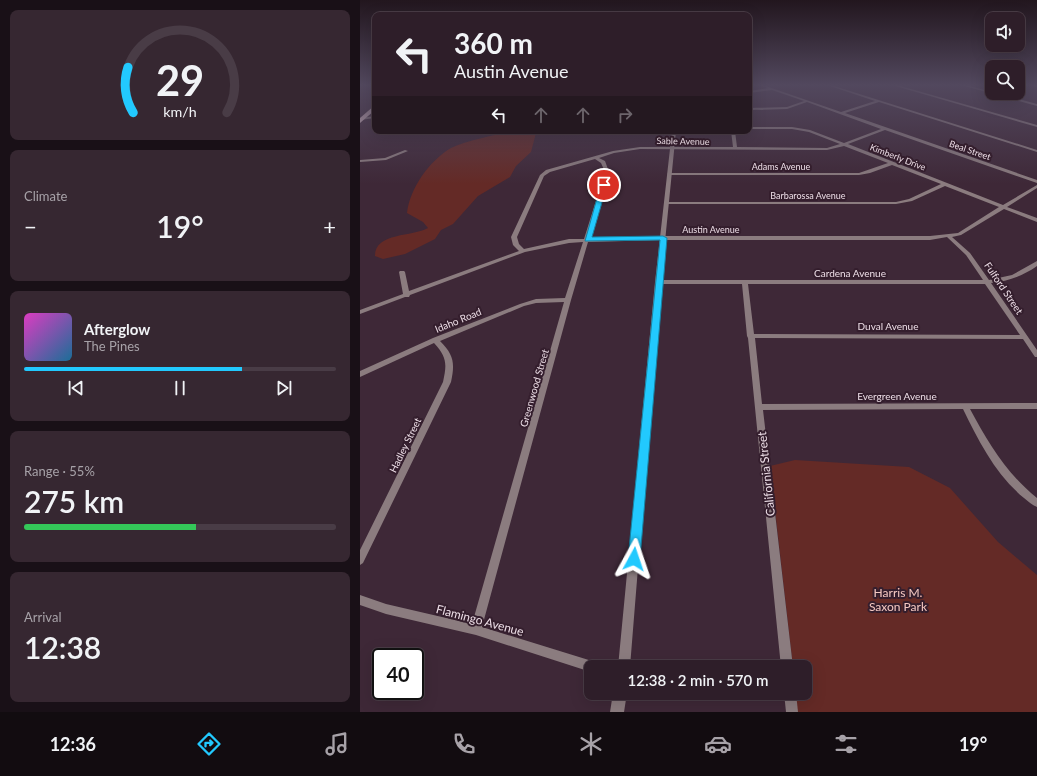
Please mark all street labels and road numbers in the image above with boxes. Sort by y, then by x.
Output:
street label: Sable Avenue [656,135,710,147]
street label: Beal Street [948,138,993,162]
street label: Kimberly Drive [869,141,928,173]
street label: Adams Avenue [752,161,811,172]
street label: Barbarossa Avenue [770,190,846,201]
street label: Austin Avenue [682,224,740,235]
street label: Fulford Street [982,260,1026,317]
street label: Cardena Avenue [814,267,886,279]
street label: Idaho Road [433,305,483,335]
street label: Duval Avenue [858,320,918,332]
street label: Greenwood Street [517,347,551,428]
street label: Evergreen Avenue [857,390,937,402]
street label: Hadley Street [387,415,424,474]
street label: California Street [754,430,778,517]
street label: Flamingo Avenue [434,601,526,639]

